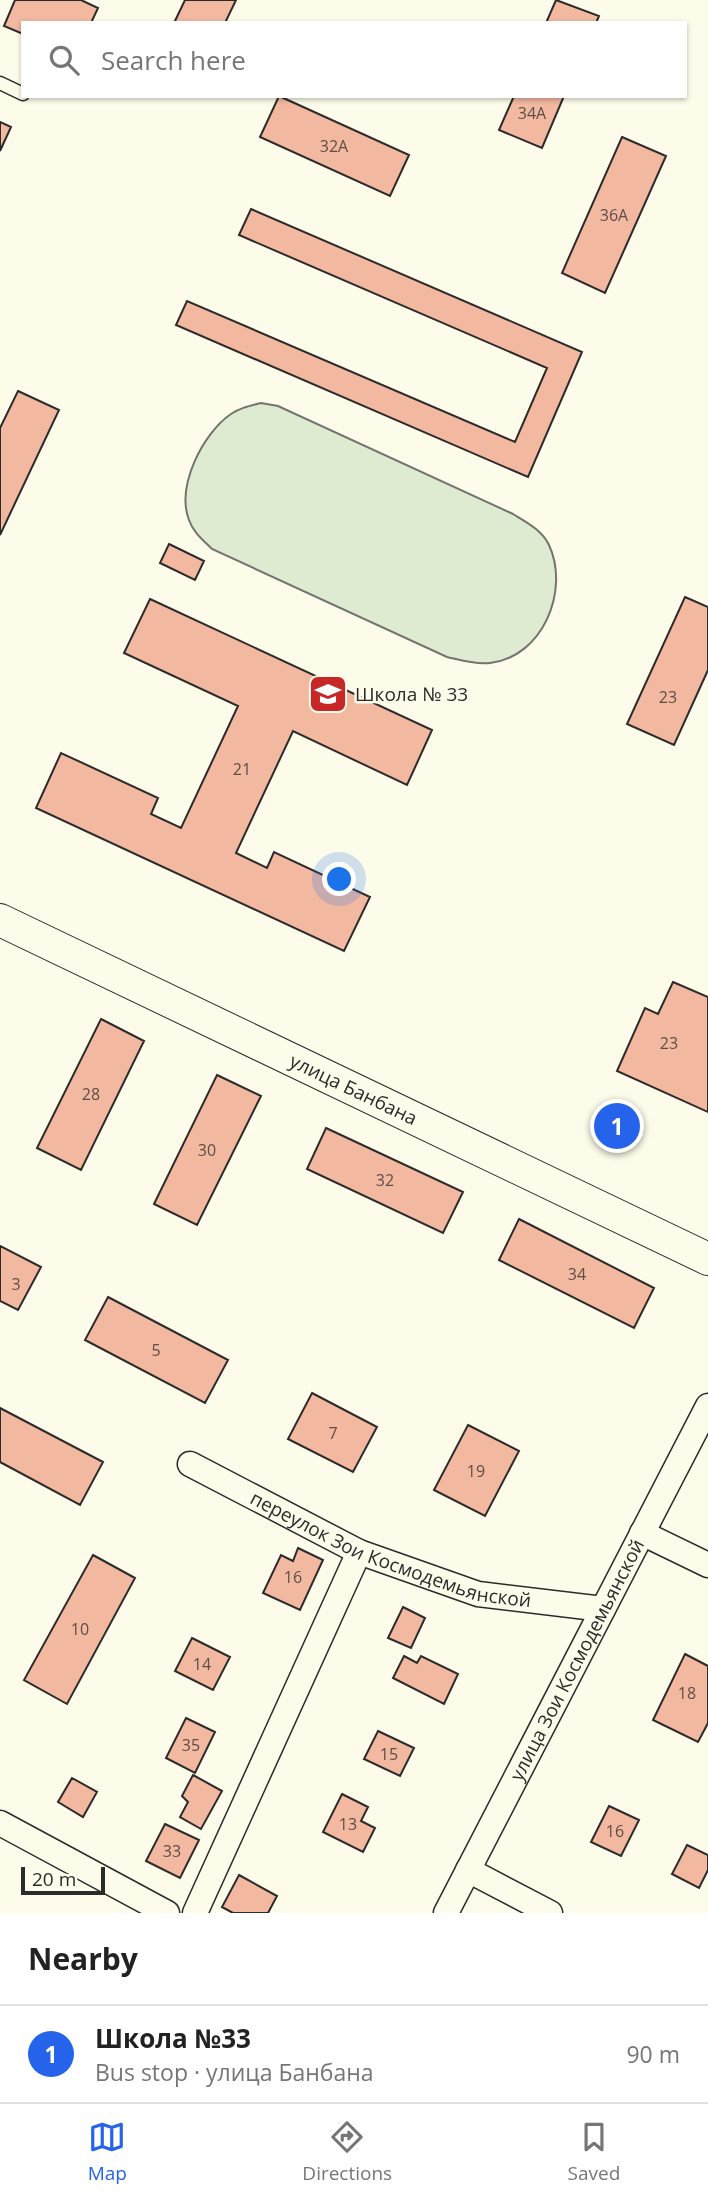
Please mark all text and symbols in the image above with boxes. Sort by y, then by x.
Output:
search box [21,21,687,98]
icon: search [45,41,83,79]
text: Search here [101,42,246,78]
house number: 34А [518,102,547,124]
house number: 32А [320,135,349,157]
house number: 36А [600,204,629,226]
school or university icon: Школа № 33 [307,673,349,715]
place label: Школа № 33 [355,681,468,707]
house number: 23 [659,686,677,708]
house number: 21 [233,758,251,780]
your location [322,862,356,896]
house number: 23 [660,1032,678,1054]
street label: улица Банбана [285,1048,422,1131]
house number: 28 [82,1083,100,1105]
pin: 1 [594,1100,640,1152]
house number: 30 [198,1139,216,1161]
house number: 32 [376,1169,394,1191]
house number: 34 [568,1263,586,1285]
house number: 3 [11,1273,21,1295]
house number: 5 [151,1339,161,1361]
house number: 7 [328,1422,338,1444]
house number: 19 [467,1460,485,1482]
street label: переулок Зои Космодемьянской [246,1485,533,1613]
street label: улица Зои Космодемьянской [504,1534,650,1785]
house number: 16 [284,1566,302,1588]
house number: 10 [71,1618,89,1640]
house number: 14 [193,1653,211,1675]
house number: 18 [678,1682,696,1704]
house number: 35 [182,1734,200,1756]
house number: 15 [380,1743,398,1765]
house number: 13 [339,1813,357,1835]
house number: 16 [606,1820,624,1842]
house number: 33 [163,1840,181,1862]
scale bar [21,1864,105,1896]
text: 20 m [32,1866,76,1892]
text: Nearby [28,1938,138,1979]
text: Школа №33 [95,2020,251,2056]
text: 1 [44,2038,58,2070]
text: 90 m [626,2038,680,2070]
text: Bus stop · улица Банбана [95,2056,374,2088]
tab: Map [88,2118,127,2186]
tab: Directions [302,2118,392,2186]
tab: Saved [568,2118,620,2186]

